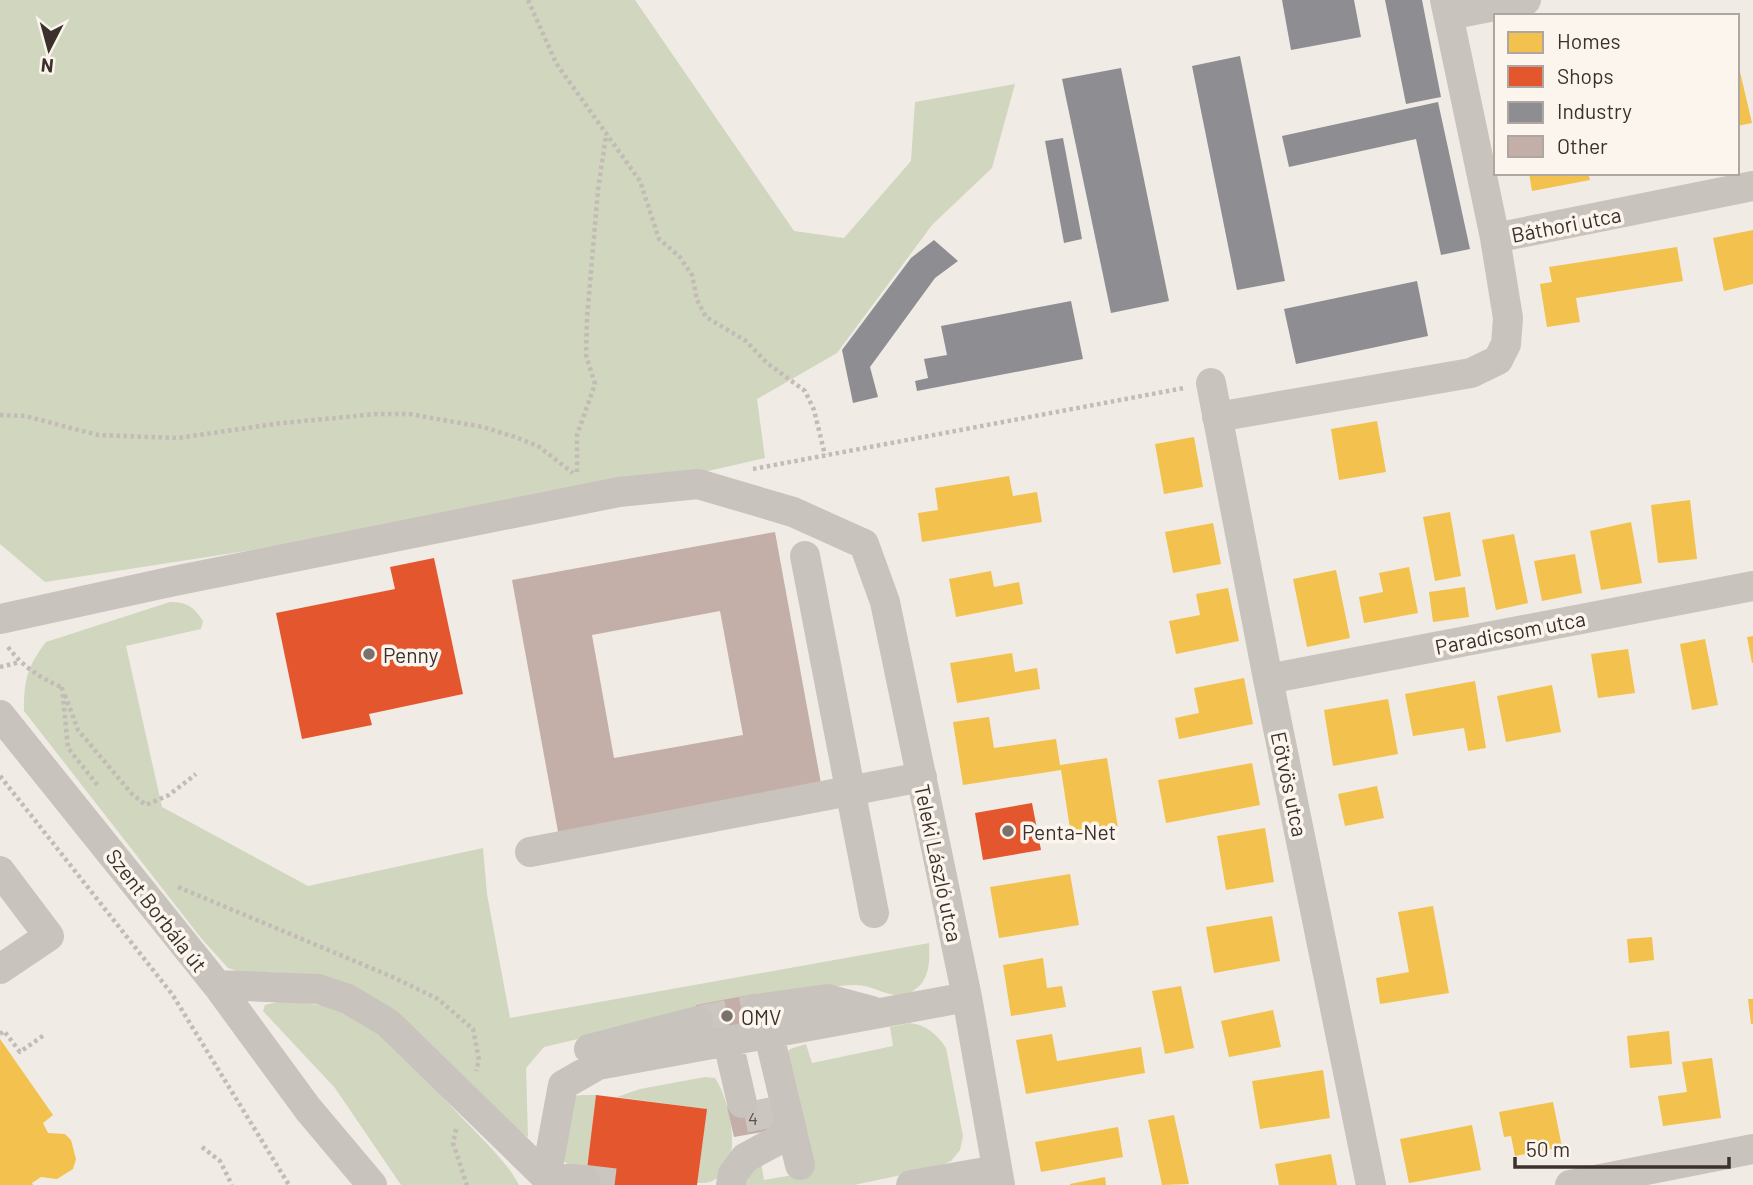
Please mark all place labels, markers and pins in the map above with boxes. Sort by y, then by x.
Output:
place label: Penny [383,642,439,667]
marker: Penny [361,646,377,662]
place label: Penta-Net [1022,819,1116,844]
marker: Penta-Net [1000,823,1016,839]
place label: OMV [741,1004,781,1029]
marker: OMV [719,1008,735,1024]

